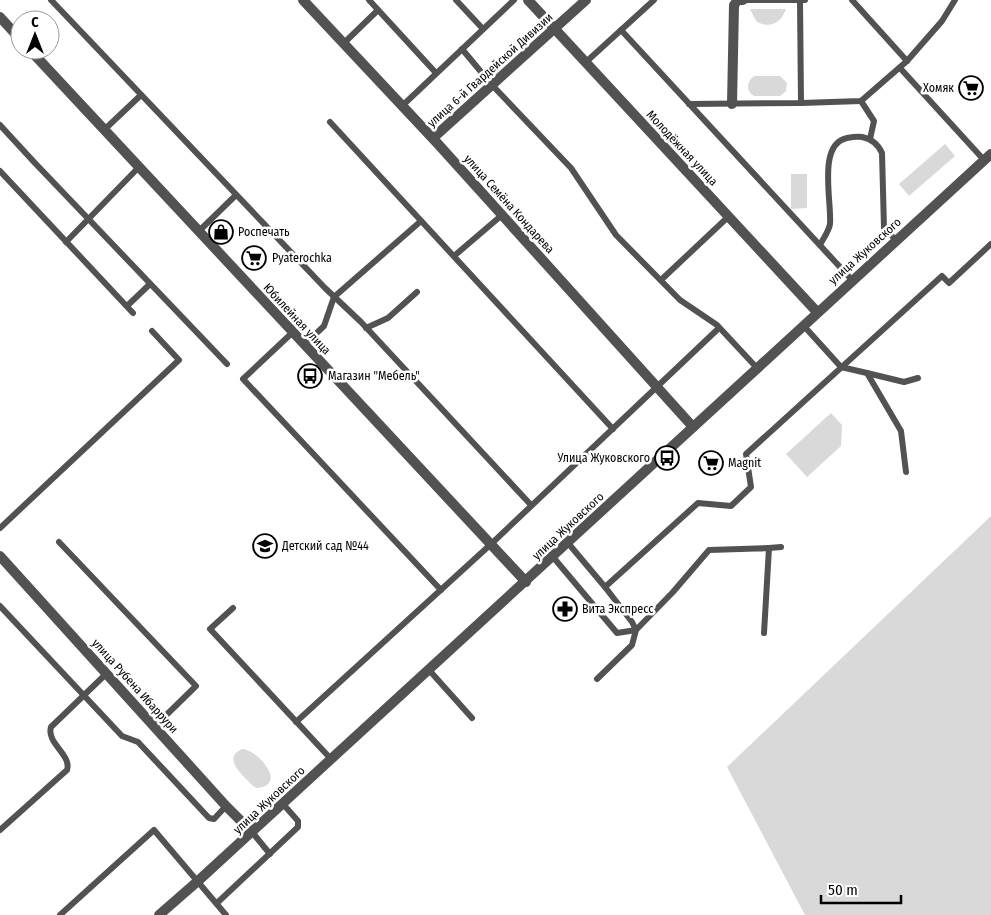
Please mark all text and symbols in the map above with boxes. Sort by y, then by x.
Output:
north arrow [10,10,60,60]
street label: улица 6-й Гвардейской Дивизии [425,10,555,130]
text: С [31,14,39,31]
supermarket icon: Хомяк [958,75,984,101]
place label: Хомяк [923,81,954,95]
street label: Молодёжная улица [644,107,721,189]
street label: улица Семёна Кондарева [461,152,557,256]
street label: улица Жуковского [826,215,904,287]
shop icon: Роспечать [208,219,234,245]
place label: Роспечать [238,225,290,239]
supermarket icon: Pyaterochka [241,245,267,271]
place label: Pyaterochka [272,251,332,265]
street label: Юбилейная улица [260,281,334,358]
bus stop icon: Магазин "Мебель" [297,363,323,389]
place label: Магазин "Мебель" [328,369,420,383]
bus stop icon: Улица Жуковского [654,445,680,471]
supermarket icon: Magnit [698,450,724,476]
place label: Улица Жуковского [557,451,650,465]
place label: Magnit [728,456,761,470]
street label: улица Жуковского [529,489,607,563]
school or university icon: Детский сад №44 [252,533,278,559]
place label: Детский сад №44 [281,539,369,553]
pharmacy icon: Вита Экспресс [552,596,578,622]
place label: Вита Экспресс [582,602,653,616]
street label: улица Рубена Ибаррури [89,636,181,736]
street label: улица Жуковского [230,763,308,837]
scale bar [821,872,901,904]
text: 50 m [828,881,858,899]

